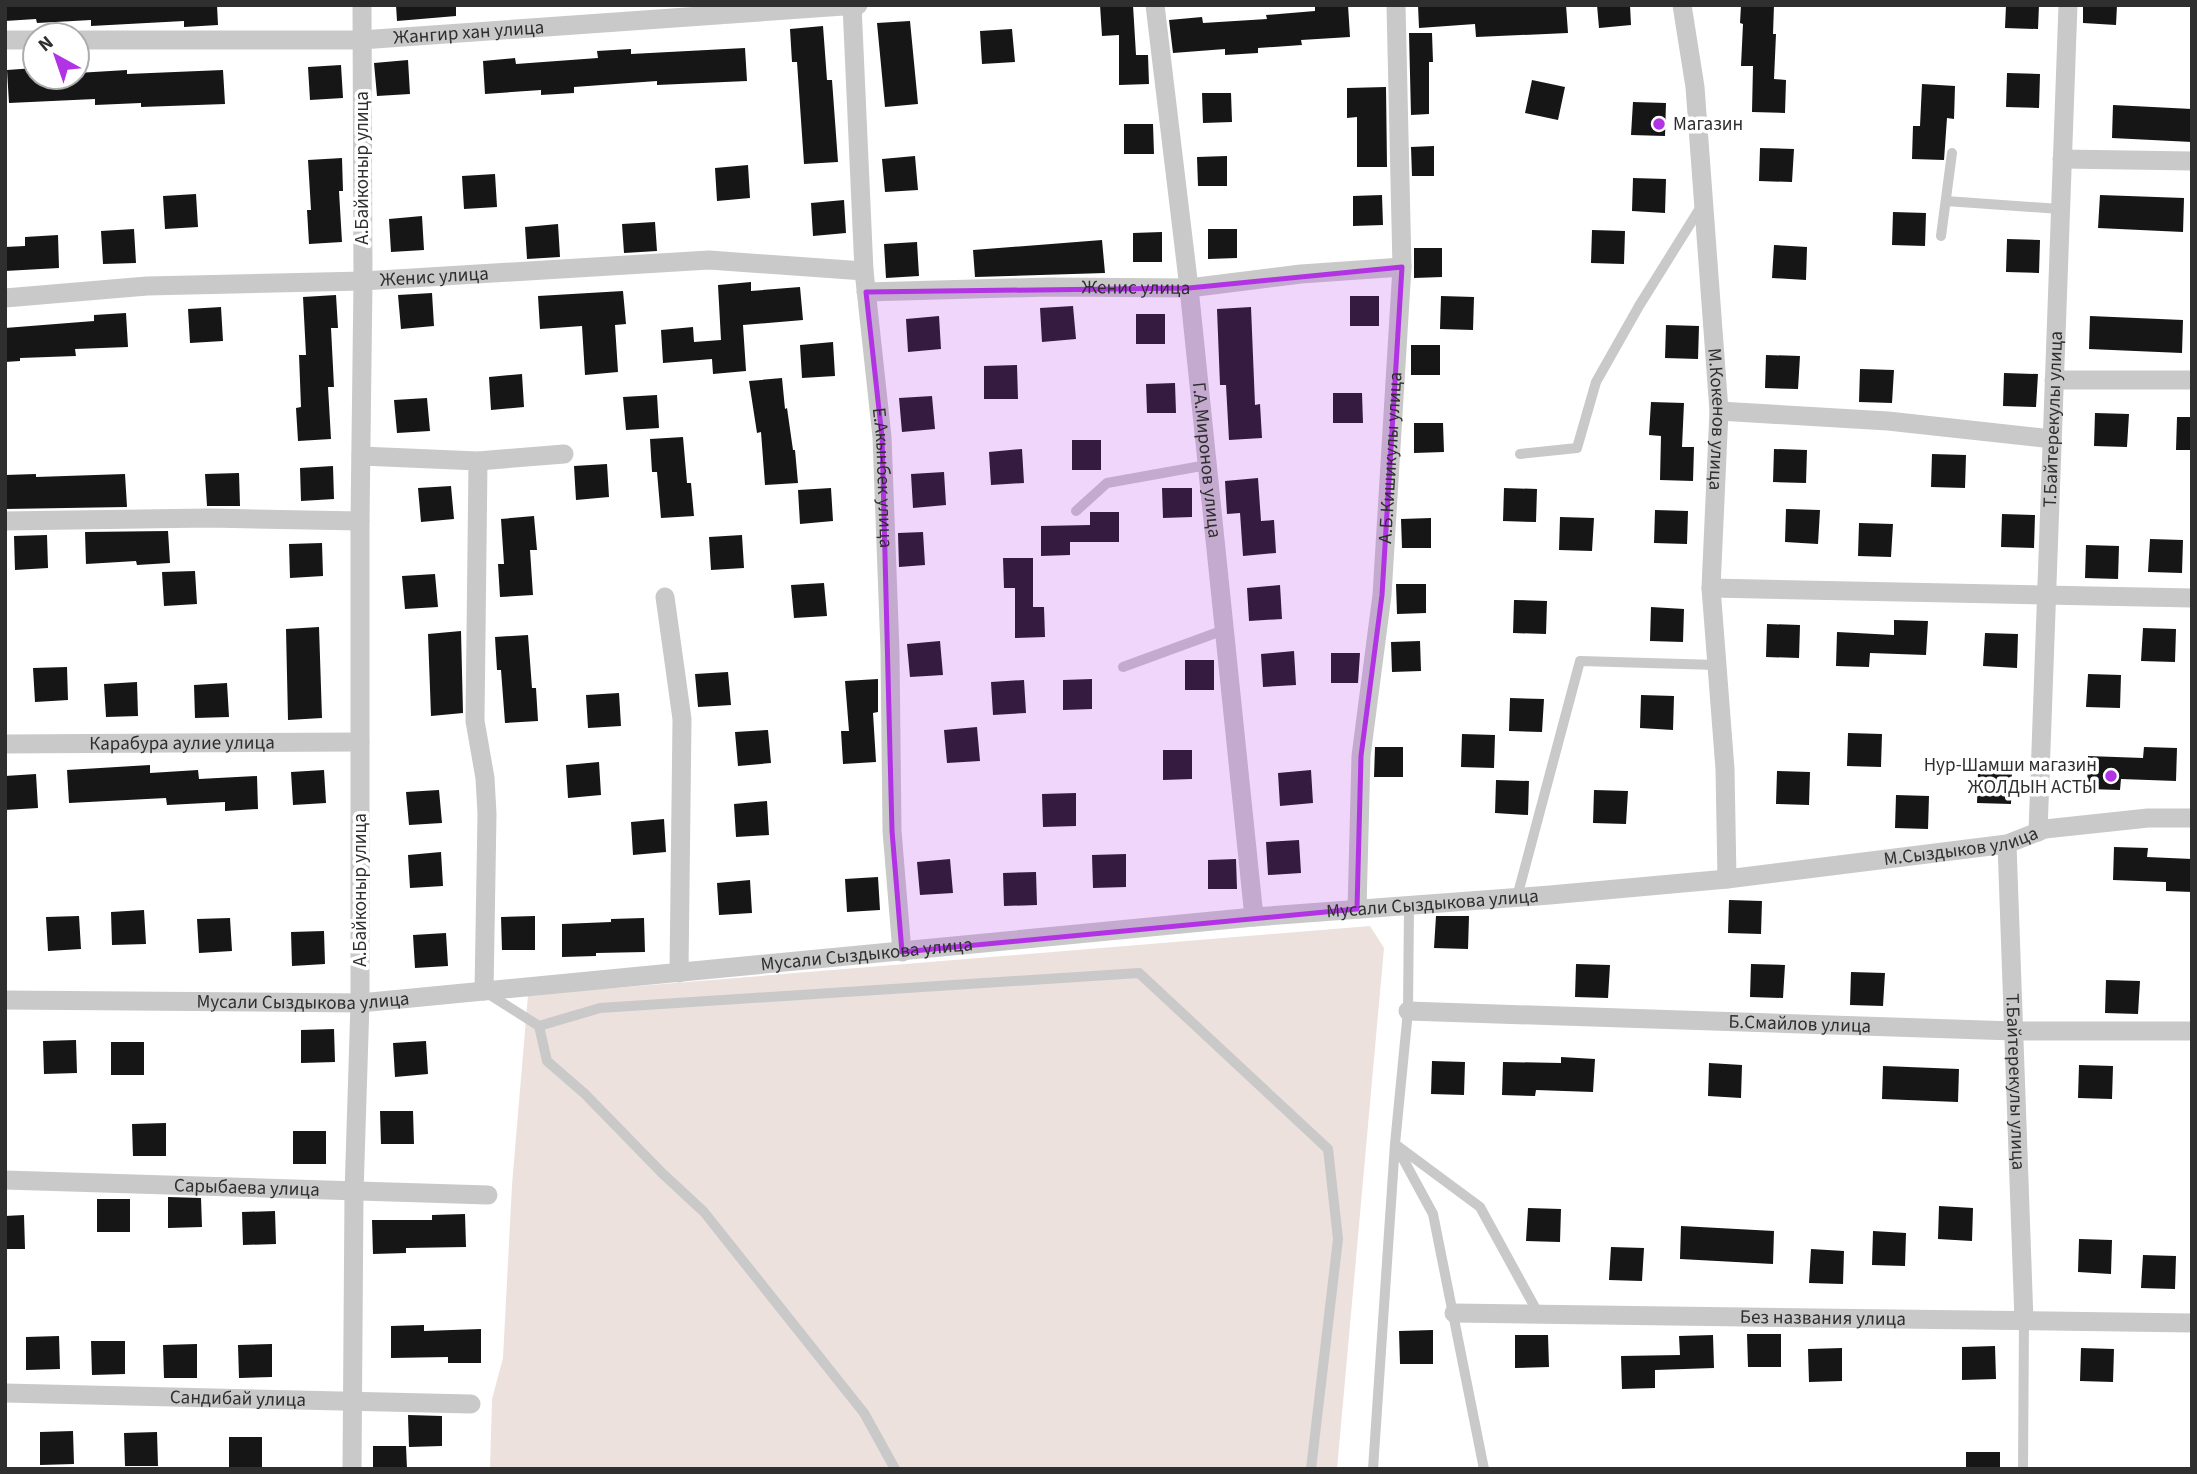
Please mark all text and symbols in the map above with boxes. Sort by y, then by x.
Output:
street label: Жангир хан улица [392,14,545,51]
north arrow [21,21,91,91]
text: N [33,30,60,59]
street label: А.Байконыр улица [349,91,376,245]
place label: Магазин [1673,111,1743,138]
marker: Магазин [1651,116,1667,132]
street label: Женис улица [379,260,489,293]
street label: Женис улица [1081,274,1190,302]
street label: Т.Байтерекулы улица [2036,331,2070,508]
street label: М.Кокенов улица [1701,347,1733,491]
street label: А.Б.Кишикулы улица [1372,371,1409,544]
street label: Г.А.Миронов улица [1185,381,1228,539]
street label: Е.Акынбек улица [865,406,900,549]
street label: Карабура аулие улица [89,729,275,757]
place label: Нур-Шамши магазин ЖОЛДЫН АСТЫ [1924,752,2097,801]
marker: Нур-Шамши магазин ЖОЛДЫН АСТЫ [2103,768,2119,784]
street label: А.Байконыр улица [347,813,374,967]
street label: М.Сыздыков улица [1882,820,2042,873]
street label: Мусали Сыздыкова улица [1325,882,1540,925]
street label: Мусали Сыздыкова улица [759,931,974,978]
street label: Мусали Сыздыкова улица [196,985,411,1016]
street label: Т.Байтерекулы улица [1999,993,2032,1171]
street label: Б.Смайлов улица [1728,1008,1872,1040]
street label: Сарыбаева улица [174,1172,320,1203]
street label: Без названия улица [1740,1303,1906,1333]
street label: Сандибай улица [170,1383,306,1414]

